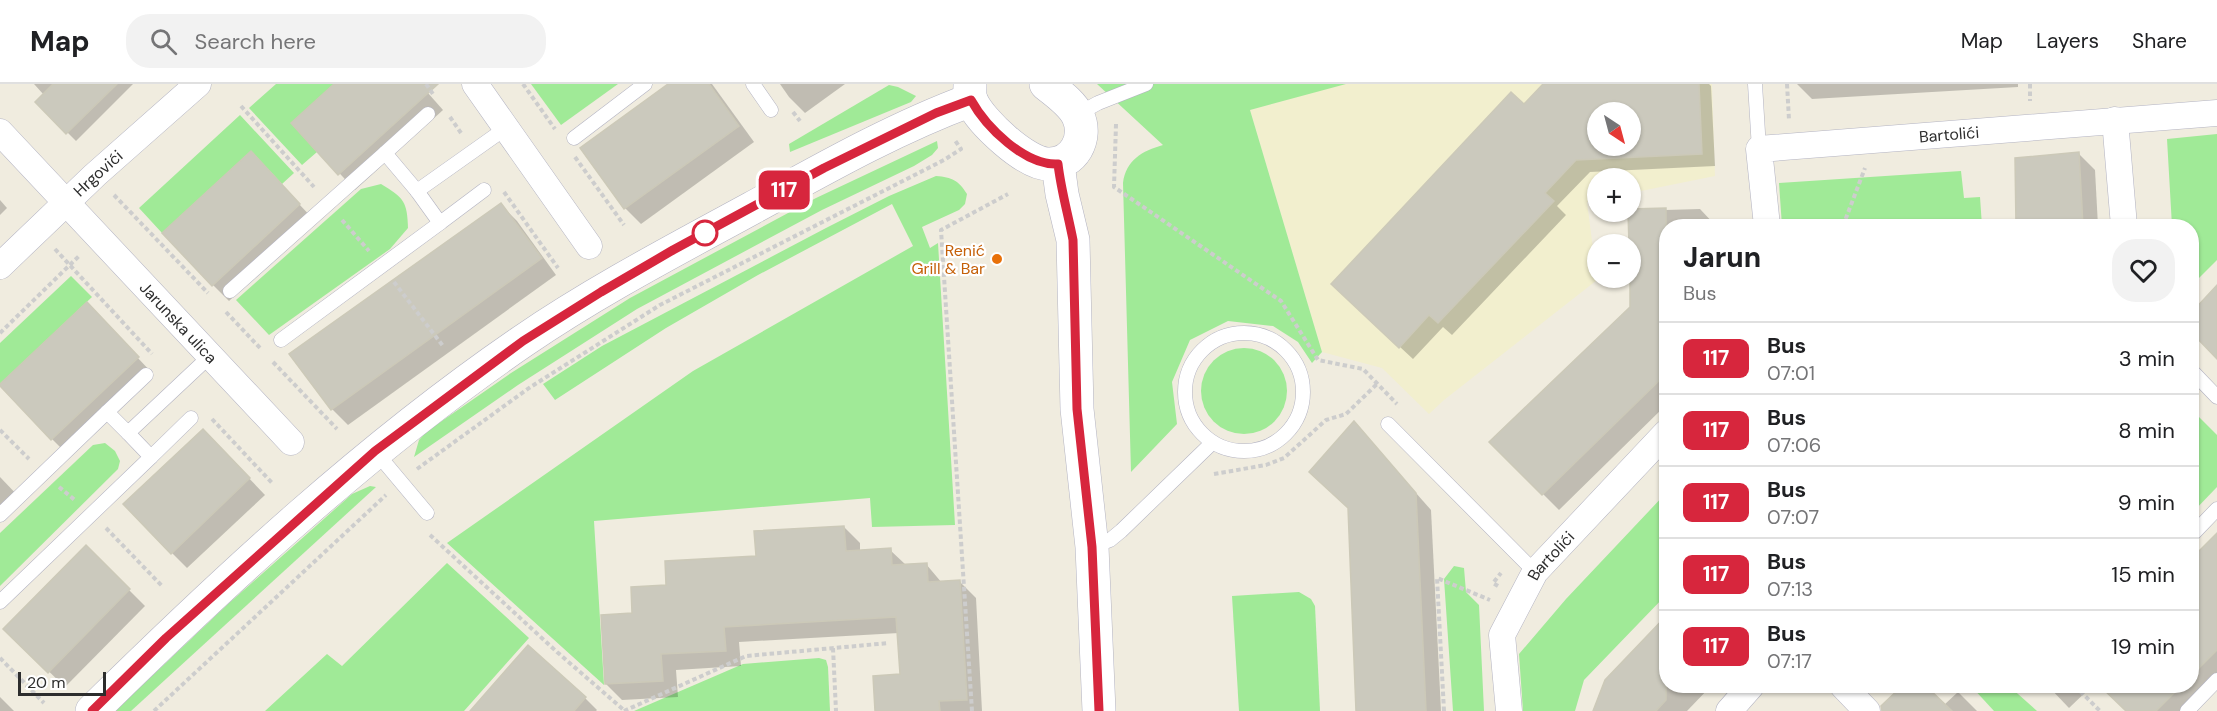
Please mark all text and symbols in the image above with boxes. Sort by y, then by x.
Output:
search box [126,14,546,68]
text: Map [30,23,90,60]
icon: search [147,25,180,58]
text: Search here [195,27,316,56]
text: Map [1961,27,2003,55]
text: Layers [2036,27,2099,55]
text: Share [2132,27,2187,55]
north arrow [1587,102,1641,156]
map controls [1587,102,1641,288]
street label: Bartolići [1918,122,1980,147]
street label: Hrgovići [69,145,127,201]
button: + [1587,168,1641,222]
line badge: 117 [750,170,818,210]
text: 117 [771,176,797,204]
unlabelled marker [692,220,718,246]
button: − [1587,234,1641,288]
text: Jarun [1683,239,1761,276]
button: heart [2112,239,2175,302]
place label: Renić Grill & Bar [911,240,985,279]
marker: Renić Grill & Bar [990,252,1004,266]
street label: Jarunska ulica [135,277,222,368]
text: Bus [1683,280,1717,306]
text: Bus [1767,331,1806,360]
text: 117 [1703,344,1729,372]
text: 3 min [2119,344,2175,373]
text: 07:01 [1767,360,1815,386]
text: Bus [1767,403,1806,432]
text: 117 [1703,416,1729,444]
text: 8 min [2118,416,2175,445]
text: 07:06 [1767,432,1821,458]
text: Bus [1767,475,1806,504]
text: 117 [1703,488,1729,516]
text: 9 min [2118,488,2175,517]
text: 07:07 [1767,504,1819,530]
street label: Bartolići [1523,527,1579,584]
text: Bus [1767,547,1806,576]
text: 117 [1703,560,1729,588]
text: 15 min [2111,560,2175,589]
text: 07:13 [1767,576,1813,602]
text: Bus [1767,619,1806,648]
text: 117 [1703,632,1729,660]
text: 19 min [2111,632,2175,661]
text: 07:17 [1767,648,1812,674]
scale bar [18,669,106,696]
text: 20 m [27,672,66,693]

